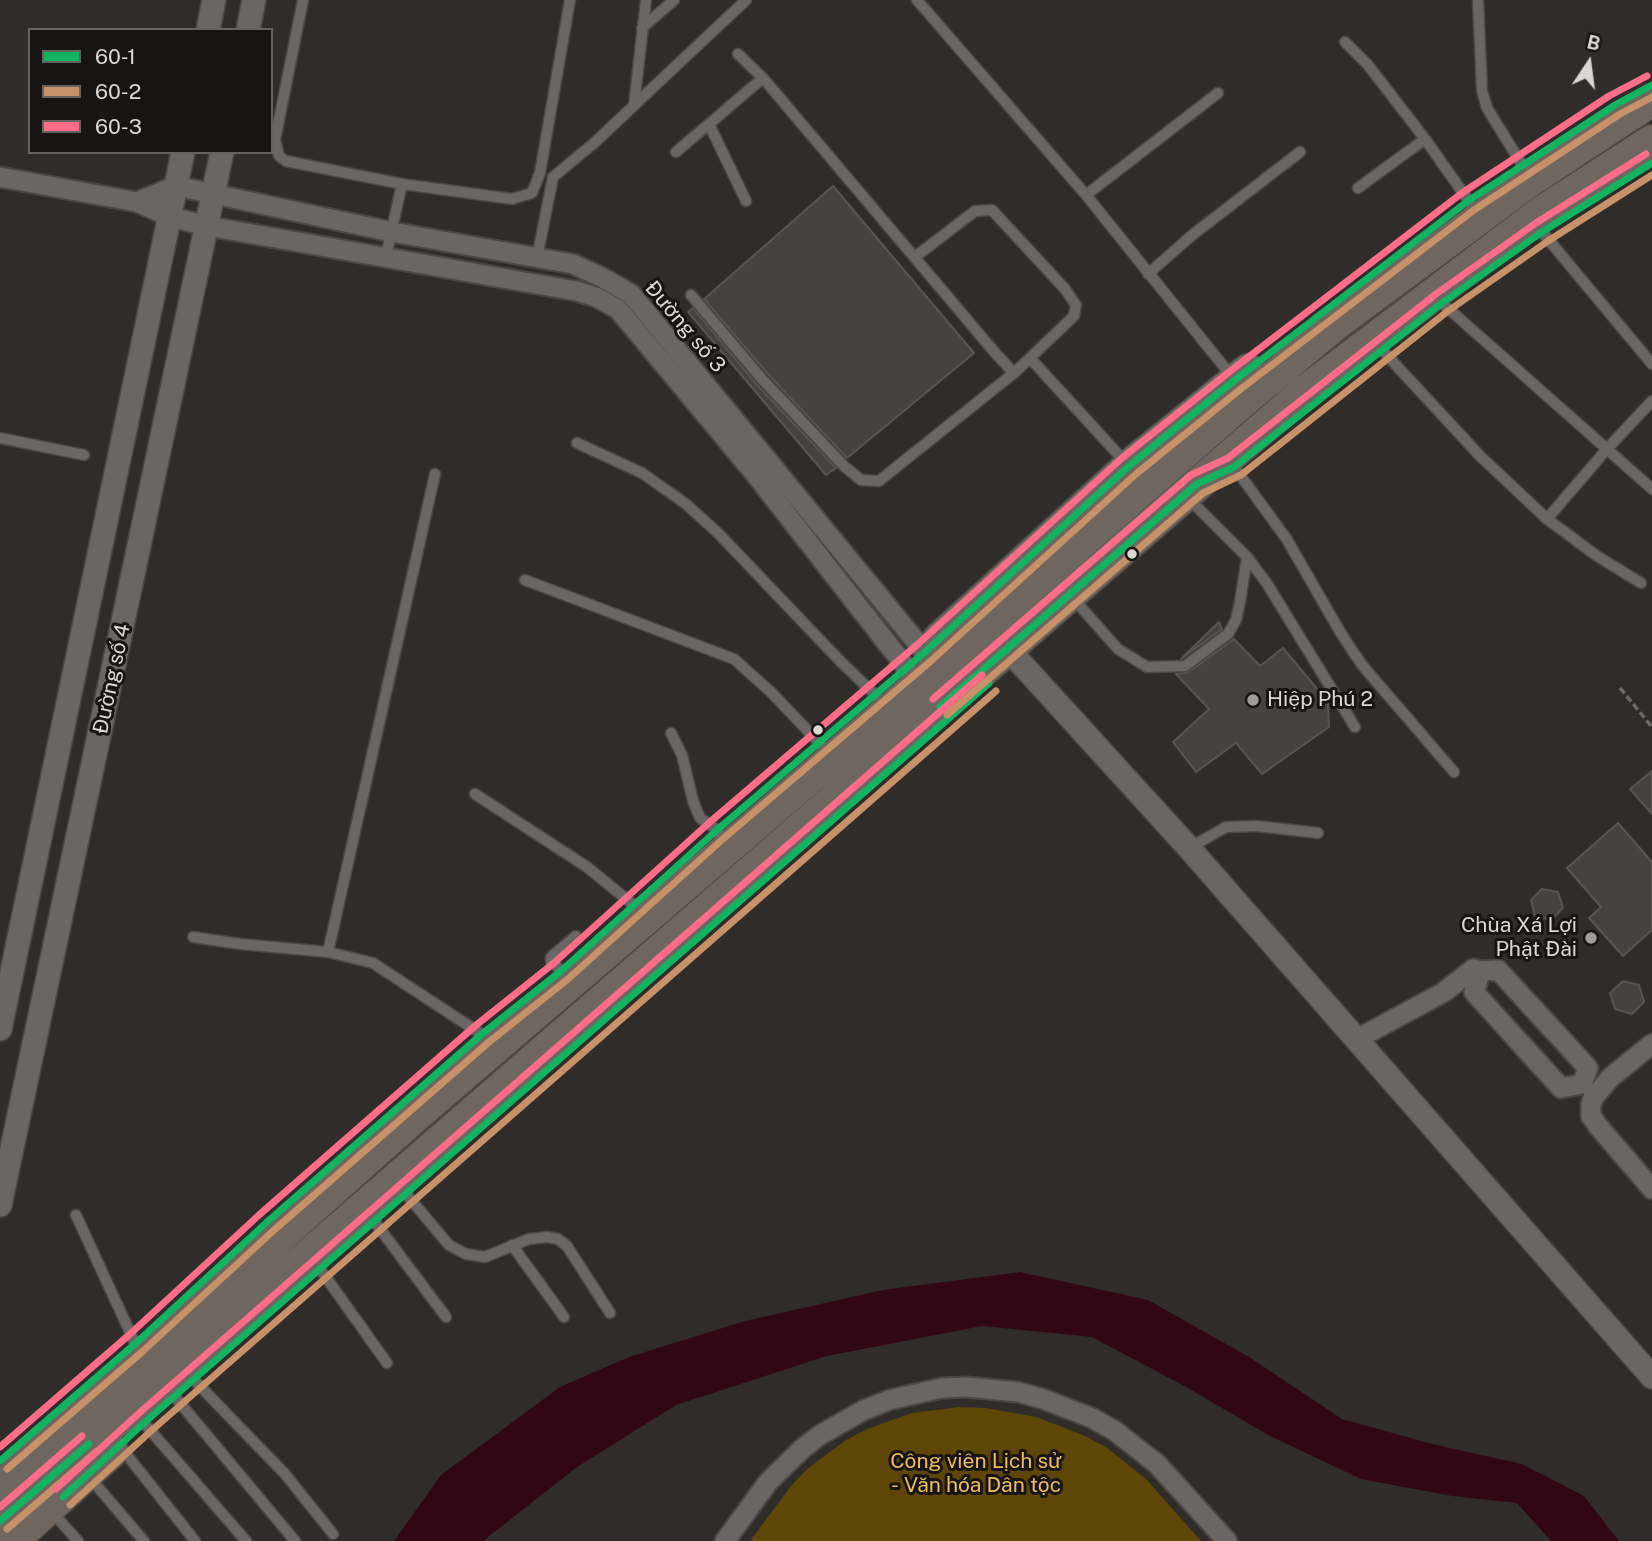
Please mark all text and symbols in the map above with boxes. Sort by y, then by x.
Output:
legend [28,28,273,154]
north arrow [1554,28,1624,98]
text: B [1585,30,1603,55]
text: 60-1 [95,44,136,69]
text: 60-2 [95,79,141,104]
text: 60-3 [95,114,142,139]
street label: Đường số 3 [639,276,731,378]
unlabelled marker [1125,547,1139,561]
street label: Đường số 4 [88,622,136,736]
place label: Hiệp Phú 2 [1267,687,1373,713]
marker: Hiệp Phú 2 [1245,692,1261,708]
unlabelled marker [811,723,825,737]
place label: Chùa Xá Lợi Phật Đài [1461,913,1577,963]
marker: Chùa Xá Lợi Phật Đài [1583,930,1599,946]
park label: Công viên Lịch sử - Văn hóa Dân tộc [890,1449,1062,1499]

